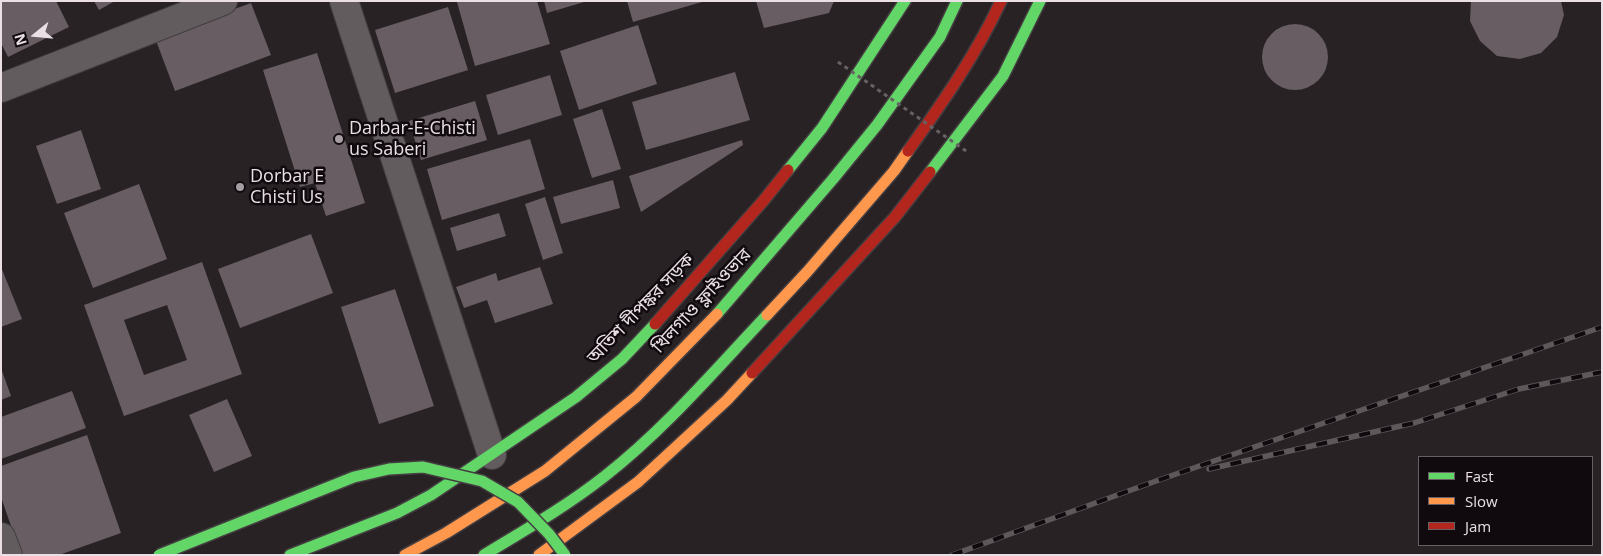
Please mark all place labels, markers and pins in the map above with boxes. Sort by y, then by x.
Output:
place label: Darbar-E-Chisti us Saberi [349,118,476,160]
marker: Darbar-E-Chisti us Saberi [333,133,345,145]
place label: Dorbar E Chisti Us [250,166,324,208]
marker: Dorbar E Chisti Us [234,181,246,193]

